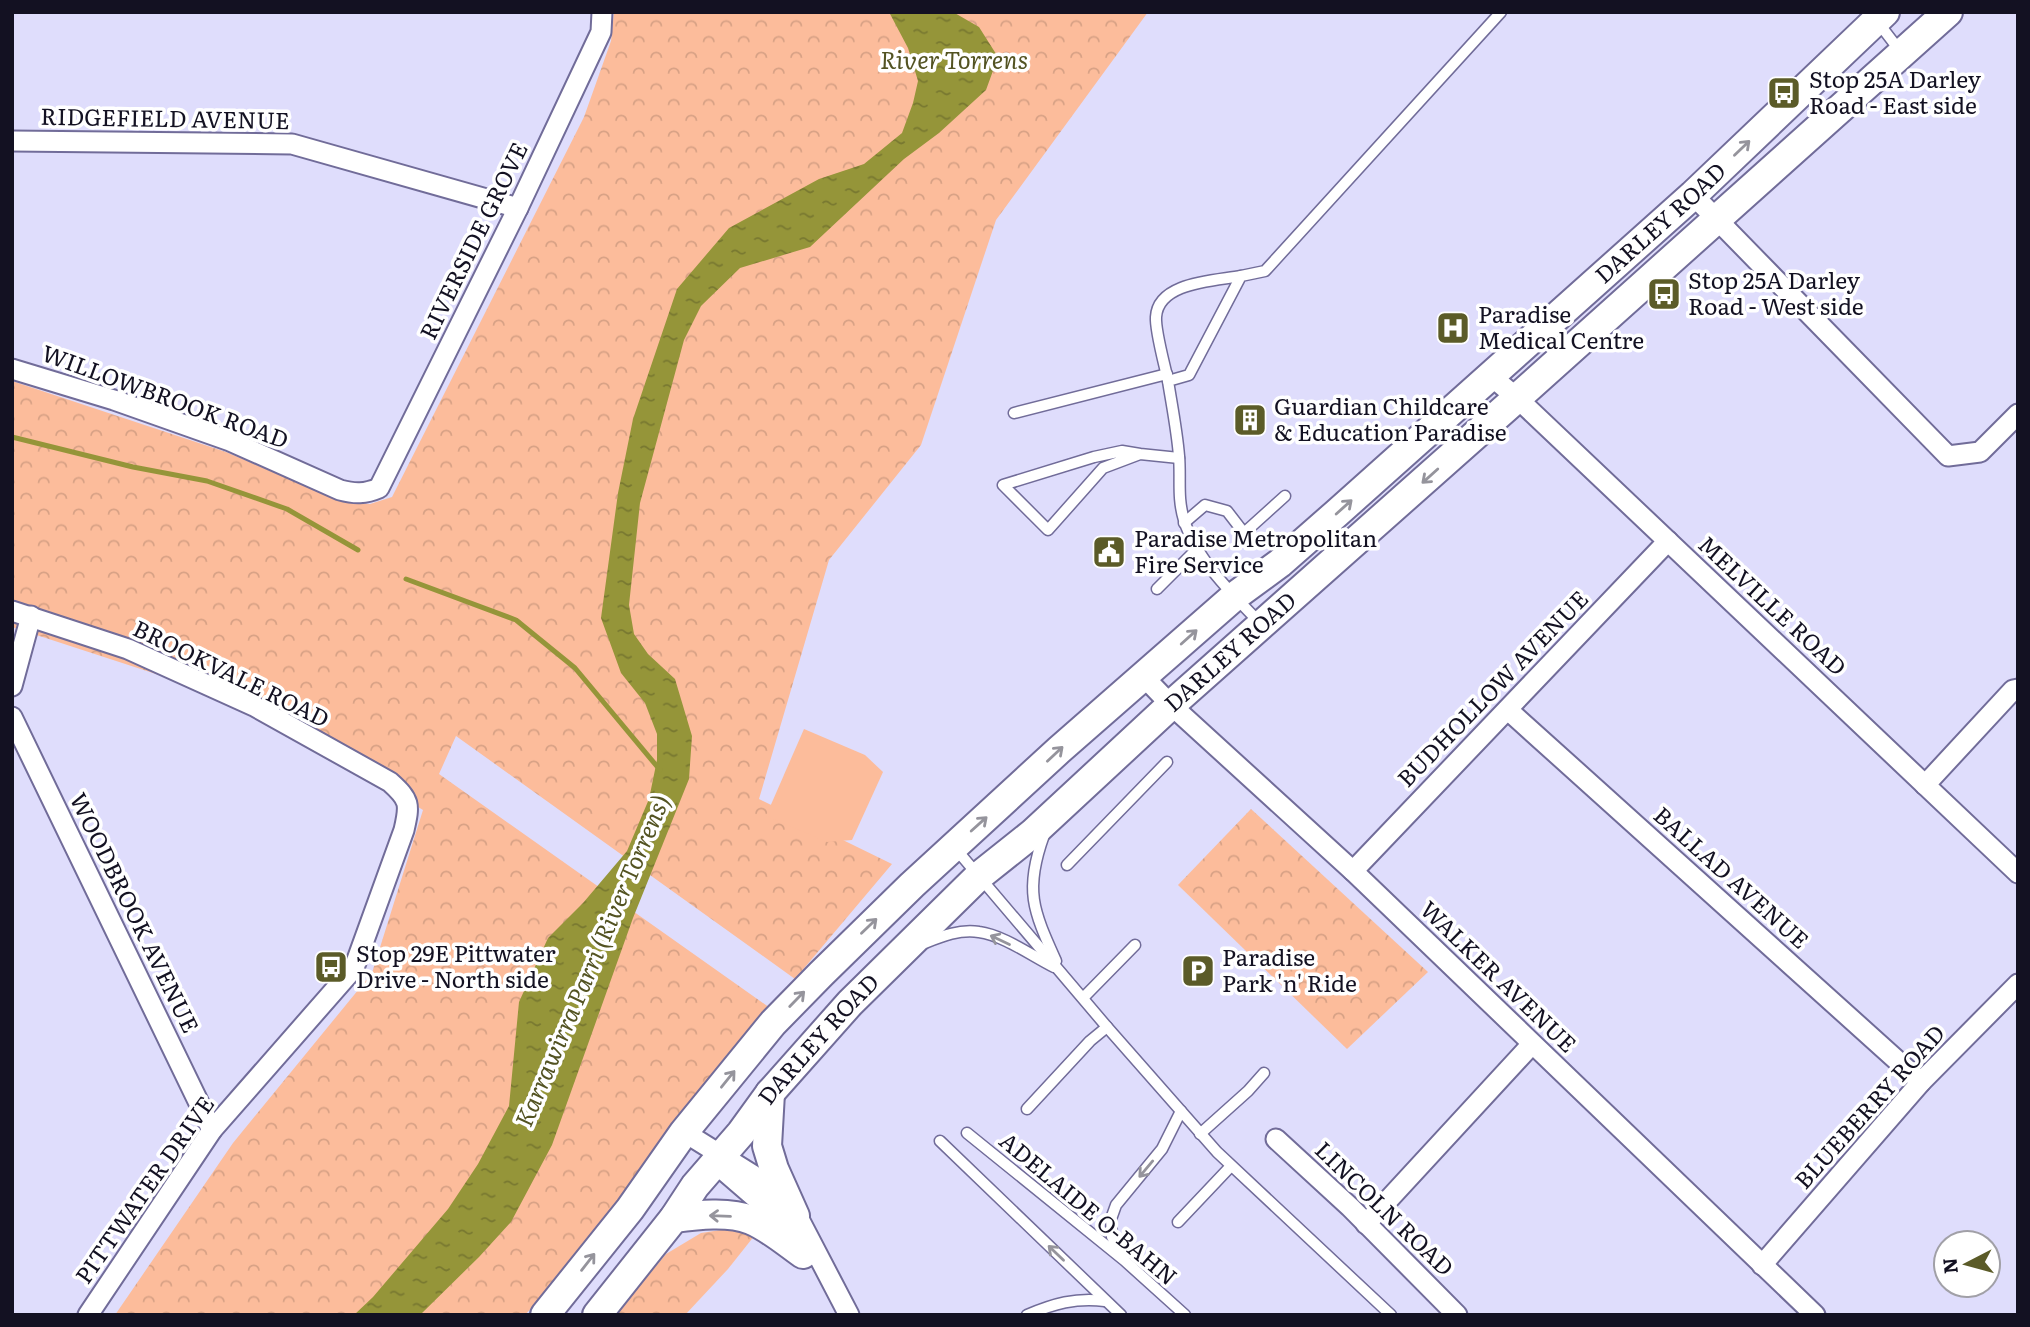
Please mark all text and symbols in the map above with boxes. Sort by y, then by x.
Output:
water label: River Torrens [880,41,1028,76]
place label: Stop 25A Darley Road - East side [1809,61,1982,121]
bus stop icon: Stop 25A Darley Road - East side [1765,74,1803,112]
street label: RIDGEFIELD AVENUE [40,98,290,136]
street label: RIVERSIDE GROVE [410,136,535,345]
one-way arrow [1733,139,1750,156]
street label: DARLEY ROAD [1586,153,1733,290]
place label: Stop 25A Darley Road - West side [1688,262,1864,322]
bus stop icon: Stop 25A Darley Road - West side [1645,275,1683,313]
place label: Paradise Medical Centre [1478,296,1644,356]
hospital icon: Paradise Medical Centre [1434,309,1472,347]
street label: WILLOWBROOK ROAD [38,335,294,456]
place label: Guardian Childcare & Education Paradise [1274,388,1507,448]
building icon: Guardian Childcare & Education Paradise [1231,401,1269,439]
one-way arrow [1422,468,1439,485]
one-way arrow [1335,499,1353,515]
place label: Paradise Metropolitan Fire Service [1134,520,1377,580]
street label: MELVILLE ROAD [1692,527,1855,682]
public building icon: Paradise Metropolitan Fire Service [1090,533,1128,571]
street label: BUDHOLLOW AVENUE [1388,582,1595,794]
street label: DARLEY ROAD [1156,583,1303,719]
street label: BROOKVALE ROAD [128,610,336,735]
one-way arrow [1180,629,1198,645]
one-way arrow [1046,746,1063,763]
street label: WOODBROOK AVENUE [63,786,209,1038]
water label: Karrawirra Parri (River Torrens) [505,789,677,1131]
street label: BALLAD AVENUE [1647,797,1818,956]
one-way arrow [970,816,988,832]
street label: WALKER AVENUE [1414,892,1585,1059]
one-way arrow [861,918,878,935]
one-way arrow [990,932,1011,946]
place label: Stop 29E Pittwater Drive - North side [356,935,556,995]
place label: Paradise Park 'n' Ride [1222,939,1357,999]
bus stop icon: Stop 29E Pittwater Drive - North side [312,948,350,986]
parking icon: Paradise Park 'n' Ride [1179,952,1217,990]
street label: DARLEY ROAD [748,965,886,1111]
one-way arrow [788,990,805,1007]
street label: BLUEBERRY ROAD [1785,1016,1952,1195]
one-way arrow [720,1071,735,1089]
street label: PITTWATER DRIVE [66,1088,221,1290]
street label: ADELAIDE O-BAHN [993,1123,1186,1292]
street label: LINCOLN ROAD [1308,1132,1462,1283]
one-way arrow [1138,1159,1153,1177]
one-way arrow [709,1209,732,1222]
north arrow [1932,1229,2002,1299]
one-way arrow [1048,1245,1065,1262]
one-way arrow [581,1253,596,1272]
text: N [1934,1256,1964,1275]

